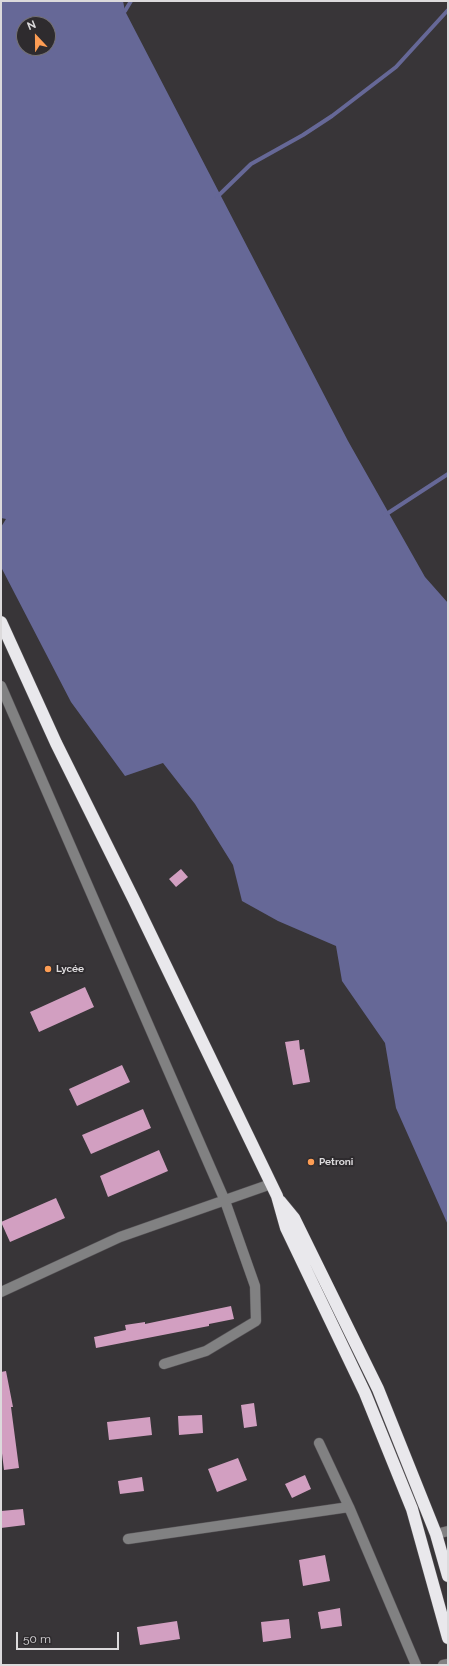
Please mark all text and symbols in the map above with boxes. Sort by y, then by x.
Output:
north arrow [16,16,56,56]
text: N [25,18,38,33]
place label: Lycée [56,963,84,975]
marker: Lycée [43,964,53,974]
place label: Petroni [319,1156,353,1168]
marker: Petroni [306,1157,316,1167]
scale bar [18,1624,121,1650]
text: 50 m [23,1632,51,1646]

